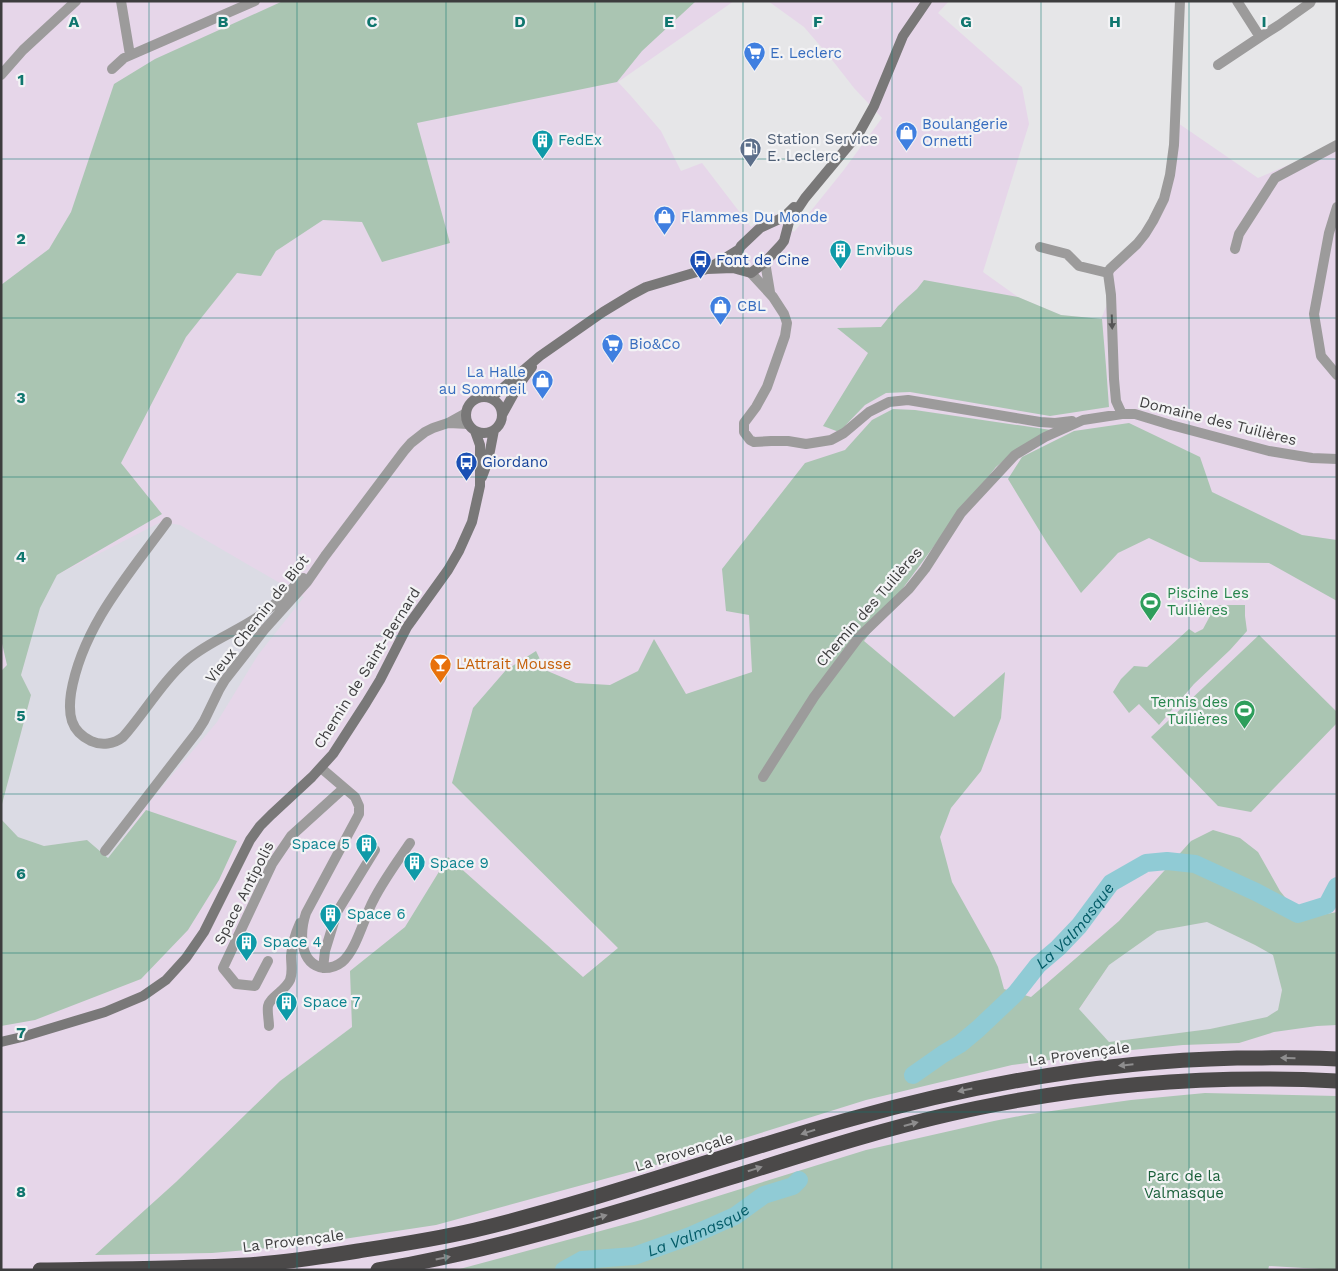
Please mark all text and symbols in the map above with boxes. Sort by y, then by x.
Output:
text: A [69,12,80,31]
text: B [218,12,229,31]
text: C [367,12,378,31]
text: D [514,12,526,31]
text: E [664,12,674,31]
text: F [813,12,823,31]
text: G [960,12,972,31]
text: H [1109,12,1121,31]
text: I [1261,12,1267,31]
supermarket icon: E. Leclerc [742,41,766,72]
place label: E. Leclerc [770,44,842,62]
text: 1 [18,70,24,89]
place label: Boulangerie Ornetti [922,115,1008,150]
shop icon: Boulangerie Ornetti [894,121,918,152]
building icon: FedEx [530,128,554,159]
place label: Station Service E. Leclerc [767,130,878,165]
place label: FedEx [558,131,602,149]
fuel station icon: Station Service E. Leclerc [739,136,763,167]
shop icon: Flammes Du Monde [653,205,677,236]
place label: Flammes Du Monde [681,208,828,226]
text: 2 [16,229,26,248]
building icon: Envibus [828,238,852,269]
place label: Envibus [856,241,913,259]
bus stop icon: Font de Cine [688,248,712,279]
place label: Font de Cine [716,251,809,269]
shop icon: CBL [709,294,733,325]
place label: CBL [737,297,766,315]
one-way arrow [1108,314,1116,330]
supermarket icon: Bio&Co [601,332,625,363]
place label: Bio&Co [629,335,680,353]
place label: La Halle au Sommeil [439,363,526,398]
shop icon: La Halle au Sommeil [530,369,554,400]
text: 3 [16,388,26,407]
street label: Domaine des Tuilières [1138,393,1299,449]
bus stop icon: Giordano [454,450,478,481]
place label: Giordano [482,453,548,471]
street label: Chemin des Tuilières [812,543,926,670]
text: 4 [16,547,26,566]
street label: Vieux Chemin de Biot [201,551,313,687]
street label: Chemin de Saint-Bernard [310,584,424,752]
place label: Piscine Les Tuilières [1167,584,1249,619]
sports icon: Piscine Les Tuilières [1139,590,1163,621]
bar icon: L'Attrait Mousse [428,652,452,683]
place label: L'Attrait Mousse [456,655,571,673]
place label: Tennis des Tuilières [1150,693,1228,728]
sports icon: Tennis des Tuilières [1232,699,1256,730]
text: 5 [16,706,26,725]
building icon: Space 5 [354,832,378,863]
place label: Space 5 [292,835,350,853]
street label: Space Antipolis [210,838,278,948]
building icon: Space 9 [402,851,426,882]
place label: Space 9 [430,854,489,872]
text: 6 [16,864,26,883]
water label: La Valmasque [1032,879,1118,973]
building icon: Space 6 [319,902,343,933]
place label: Space 6 [347,905,406,923]
building icon: Space 4 [235,930,259,961]
place label: Space 4 [263,933,322,951]
building icon: Space 7 [275,990,299,1021]
place label: Space 7 [303,993,360,1011]
text: 7 [16,1023,26,1042]
street label: La Provençale [1027,1038,1131,1070]
one-way arrow [1280,1054,1296,1062]
one-way arrow [1117,1061,1133,1069]
one-way arrow [957,1087,973,1095]
one-way arrow [904,1120,919,1128]
street label: La Provençale [633,1128,735,1176]
one-way arrow [801,1128,816,1136]
one-way arrow [748,1165,763,1173]
park label: Parc de la Valmasque [1144,1167,1224,1202]
text: 8 [16,1182,26,1201]
water label: La Valmasque [645,1200,753,1260]
one-way arrow [593,1213,608,1221]
street label: La Provençale [241,1226,345,1256]
one-way arrow [435,1254,450,1262]

